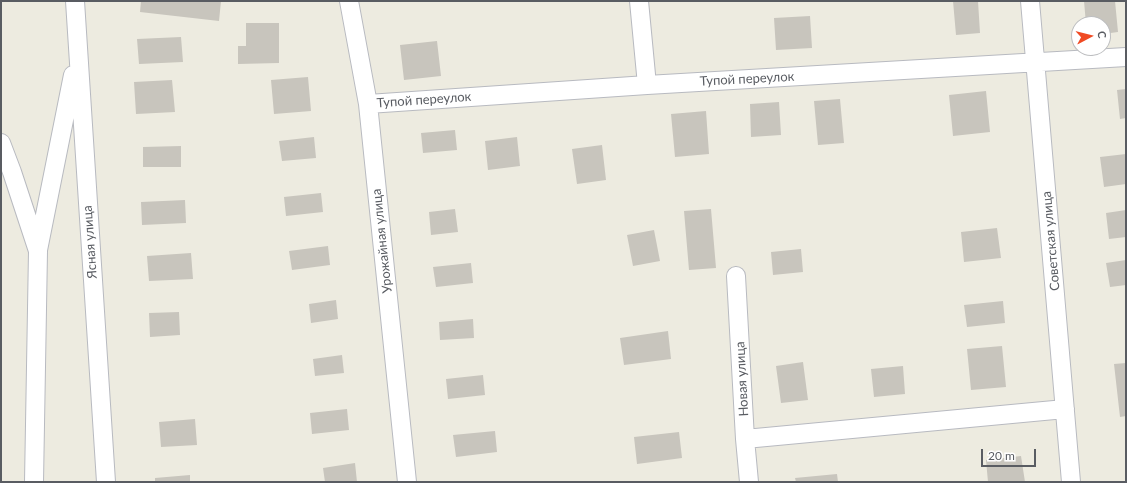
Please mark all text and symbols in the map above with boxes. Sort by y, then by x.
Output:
north arrow [1071,16,1111,56]
text: С [1096,30,1109,39]
street label: Тупой переулок [699,69,795,89]
street label: Тупой переулок [376,89,472,111]
street label: Урожайная улица [369,188,395,294]
street label: Советская улица [1039,190,1063,292]
street label: Ясная улица [80,205,100,279]
street label: Новая улица [732,341,752,417]
scale bar [983,441,1038,467]
text: 20 m [988,448,1015,463]

